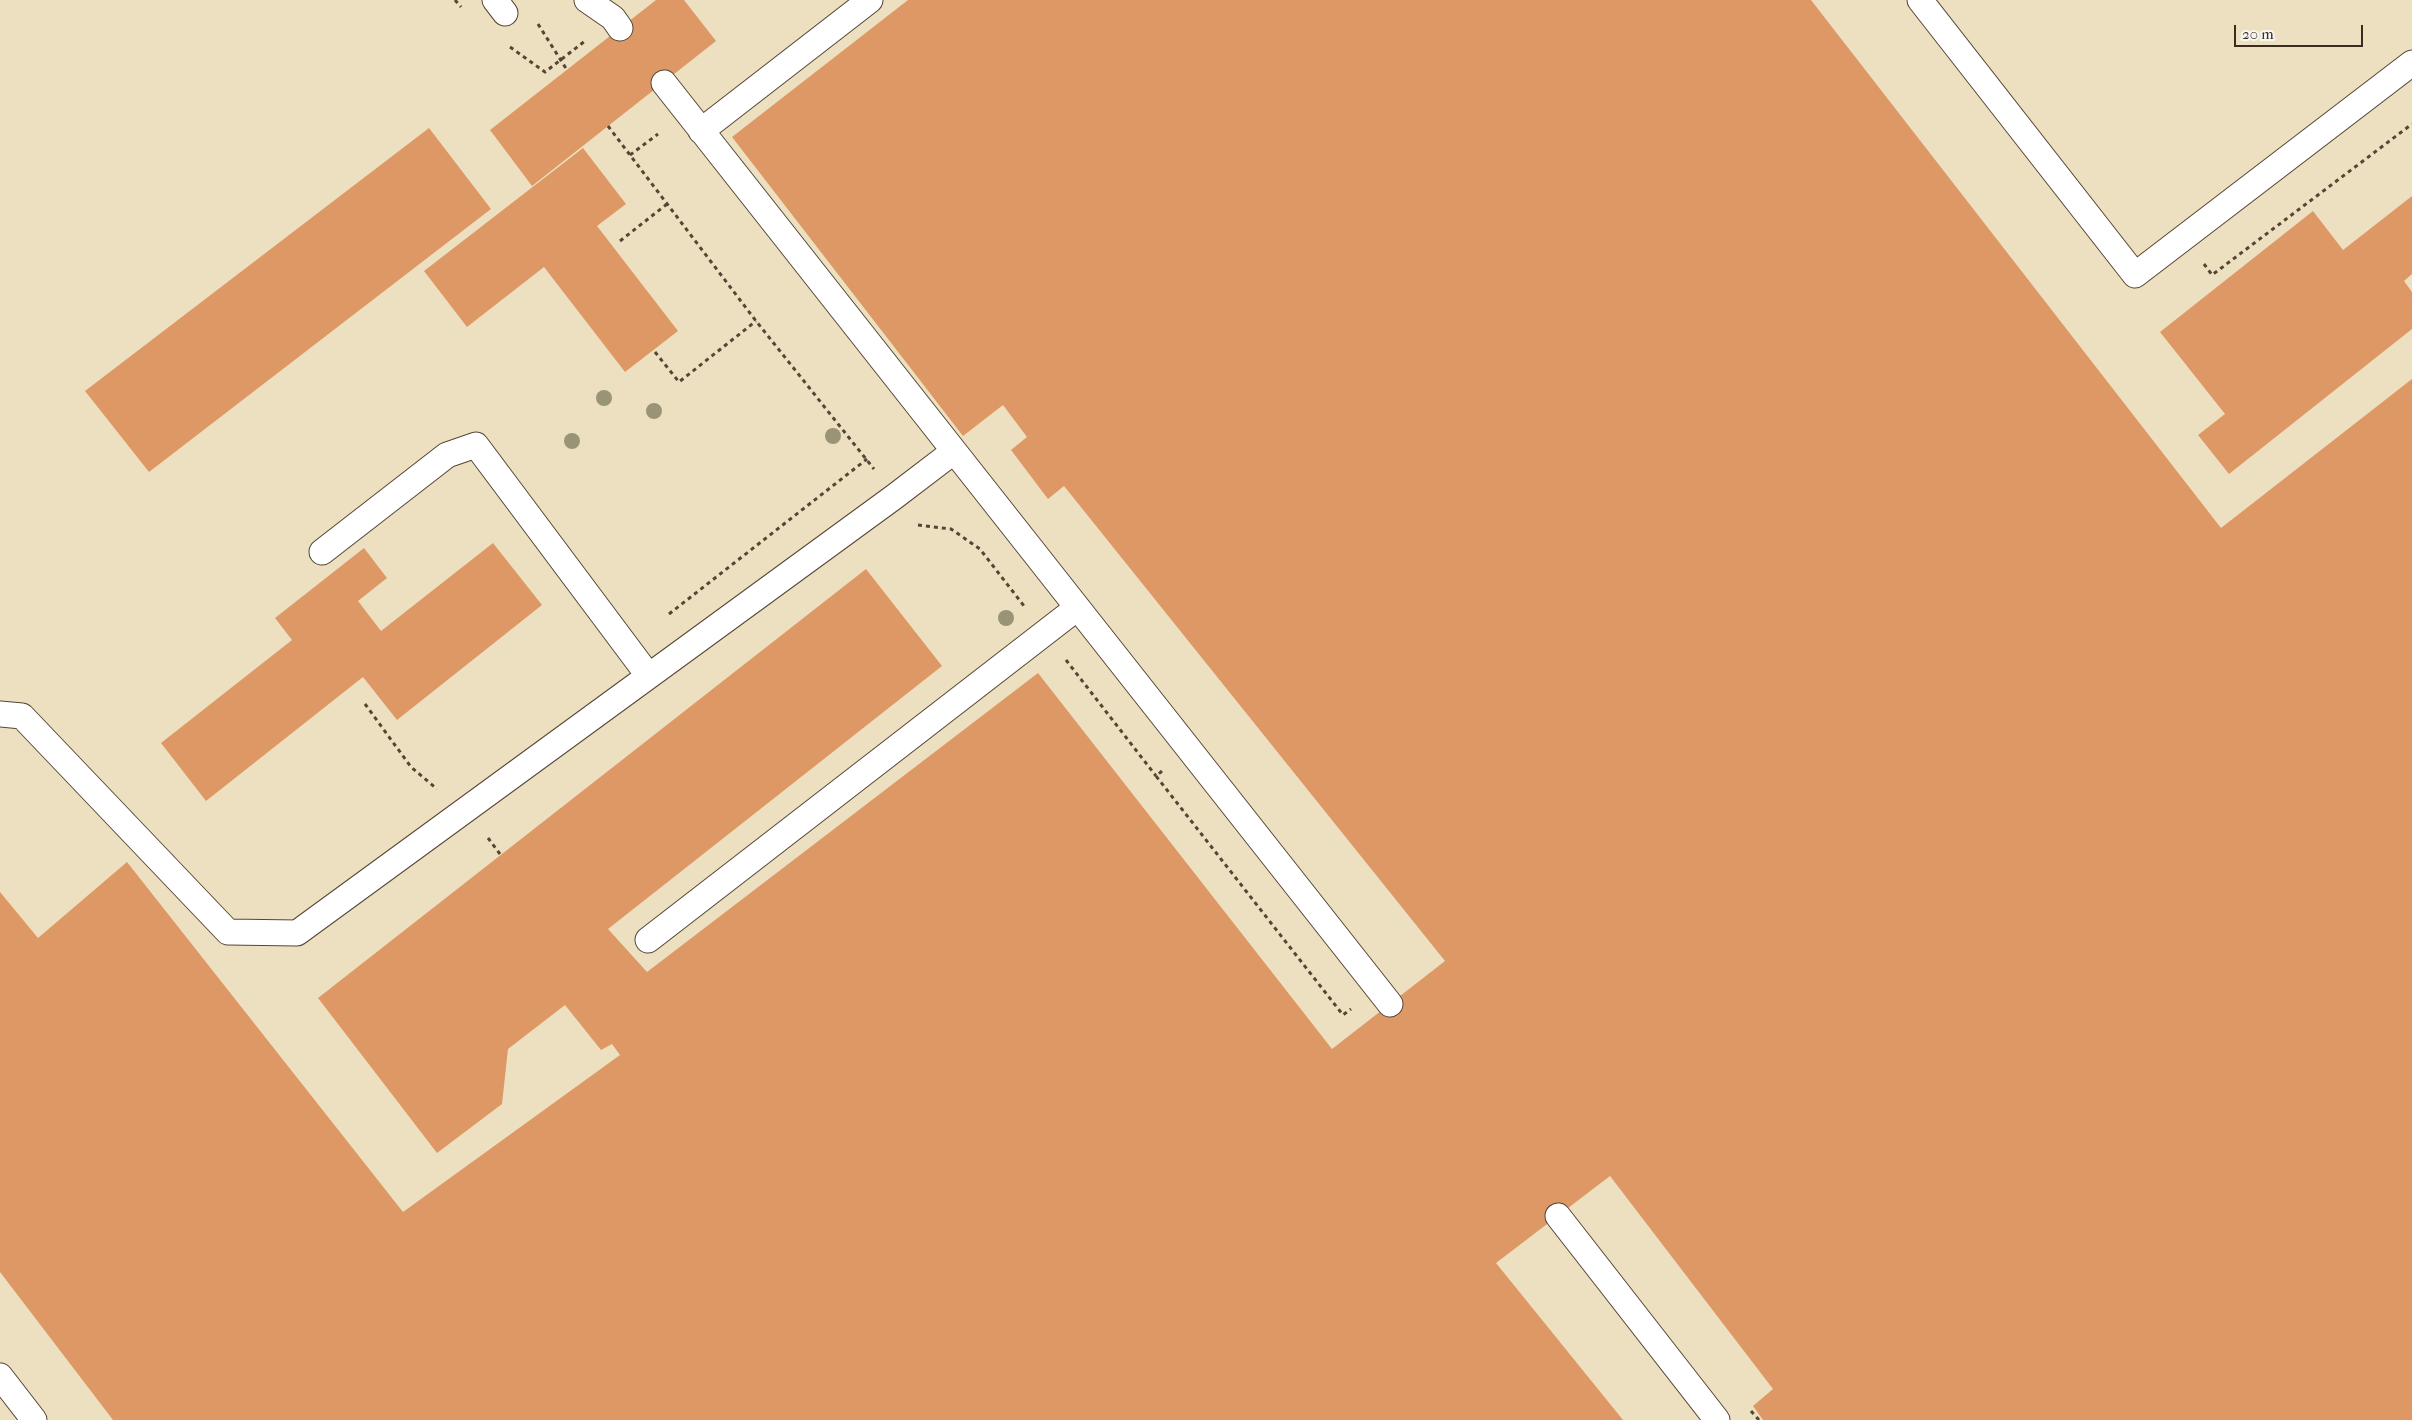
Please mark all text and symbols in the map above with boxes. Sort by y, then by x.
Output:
scale bar [2237,15,2366,47]
text: 20 m [2242,25,2274,43]

